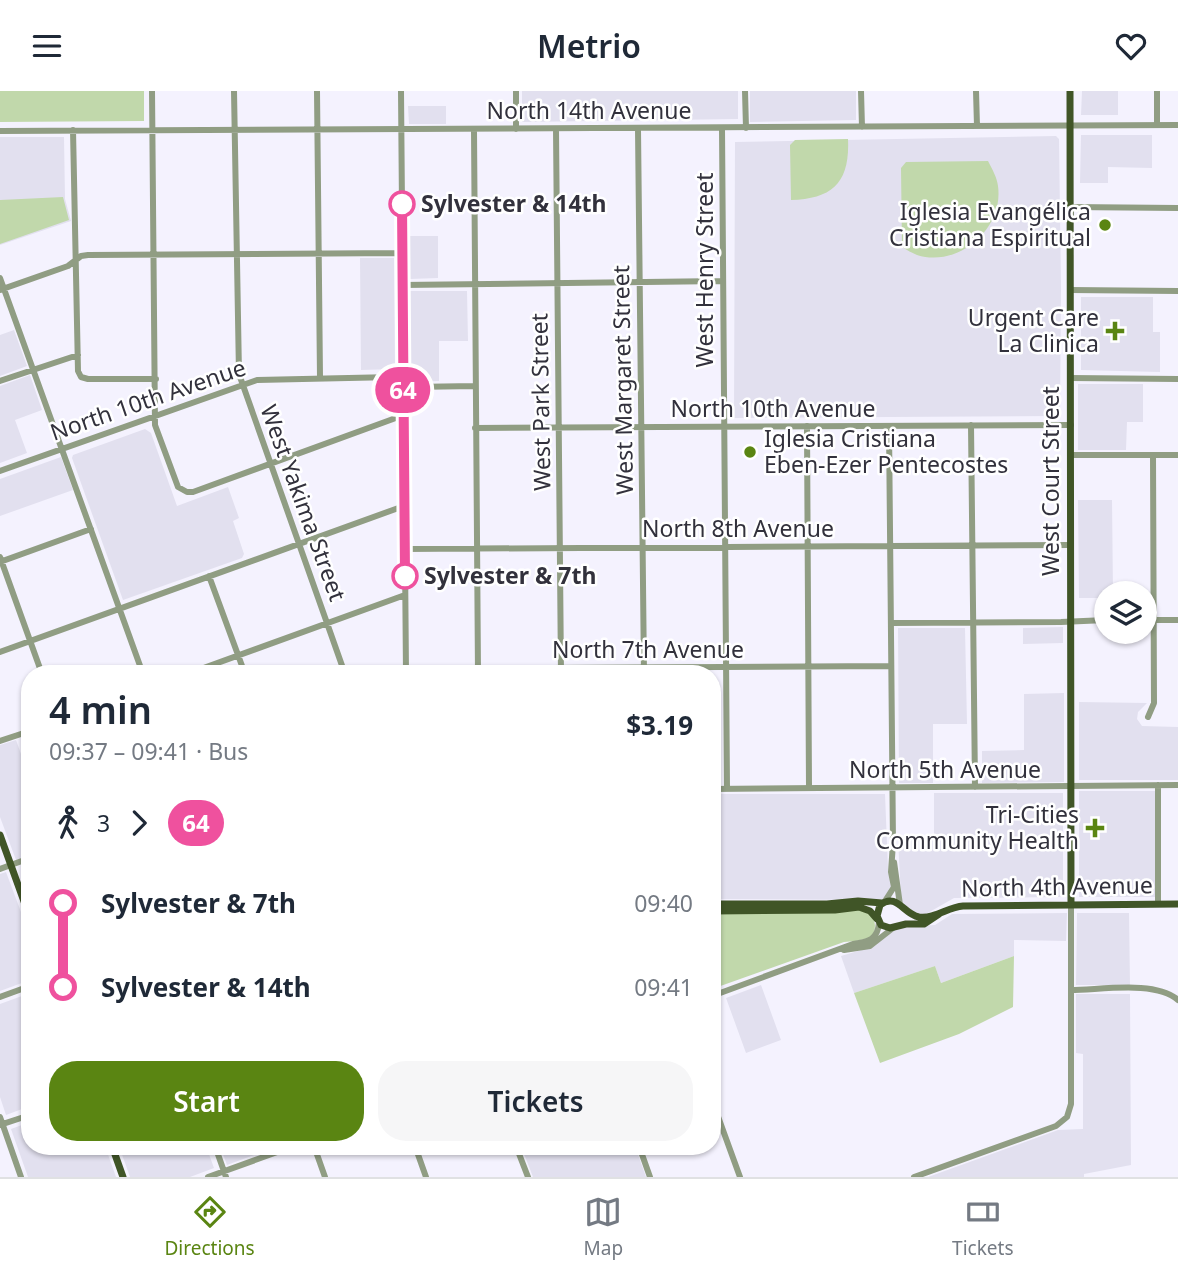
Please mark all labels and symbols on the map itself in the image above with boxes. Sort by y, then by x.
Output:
street label: North 14th Avenue [487,94,691,126]
street label: West Henry Street [688,173,720,367]
place label: Sylvester & 14th [421,187,607,219]
marker: Sylvester & 14th [389,191,415,217]
place label: Iglesia Evangélica Cristiana Espiritual [889,195,1091,253]
marker: Iglesia Evangélica Cristiana Espiritual [1097,217,1113,233]
street label: West Margaret Street [604,265,640,495]
place label: Urgent Care La Clinica [968,301,1099,359]
street label: West Park Street [522,313,558,491]
marker: Urgent Care La Clinica [1105,321,1125,341]
street label: North 10th Avenue [46,351,250,448]
line badge: 64 [372,367,434,413]
street label: West Court Street [1034,386,1066,576]
street label: North 10th Avenue [671,392,875,424]
street label: West Yakima Street [254,400,354,605]
place label: Iglesia Cristiana Eben-Ezer Pentecostes [764,422,1008,480]
marker: Iglesia Cristiana Eben-Ezer Pentecostes [742,444,758,460]
street label: North 8th Avenue [642,512,834,544]
place label: Sylvester & 7th [424,559,596,591]
marker: Sylvester & 7th [392,563,418,589]
street label: North 7th Avenue [552,633,744,665]
street label: North 5th Avenue [849,753,1041,785]
place label: Tri-Cities Community Health [876,798,1079,856]
marker: Tri-Cities Community Health [1085,818,1105,838]
street label: North 4th Avenue [961,868,1153,904]

